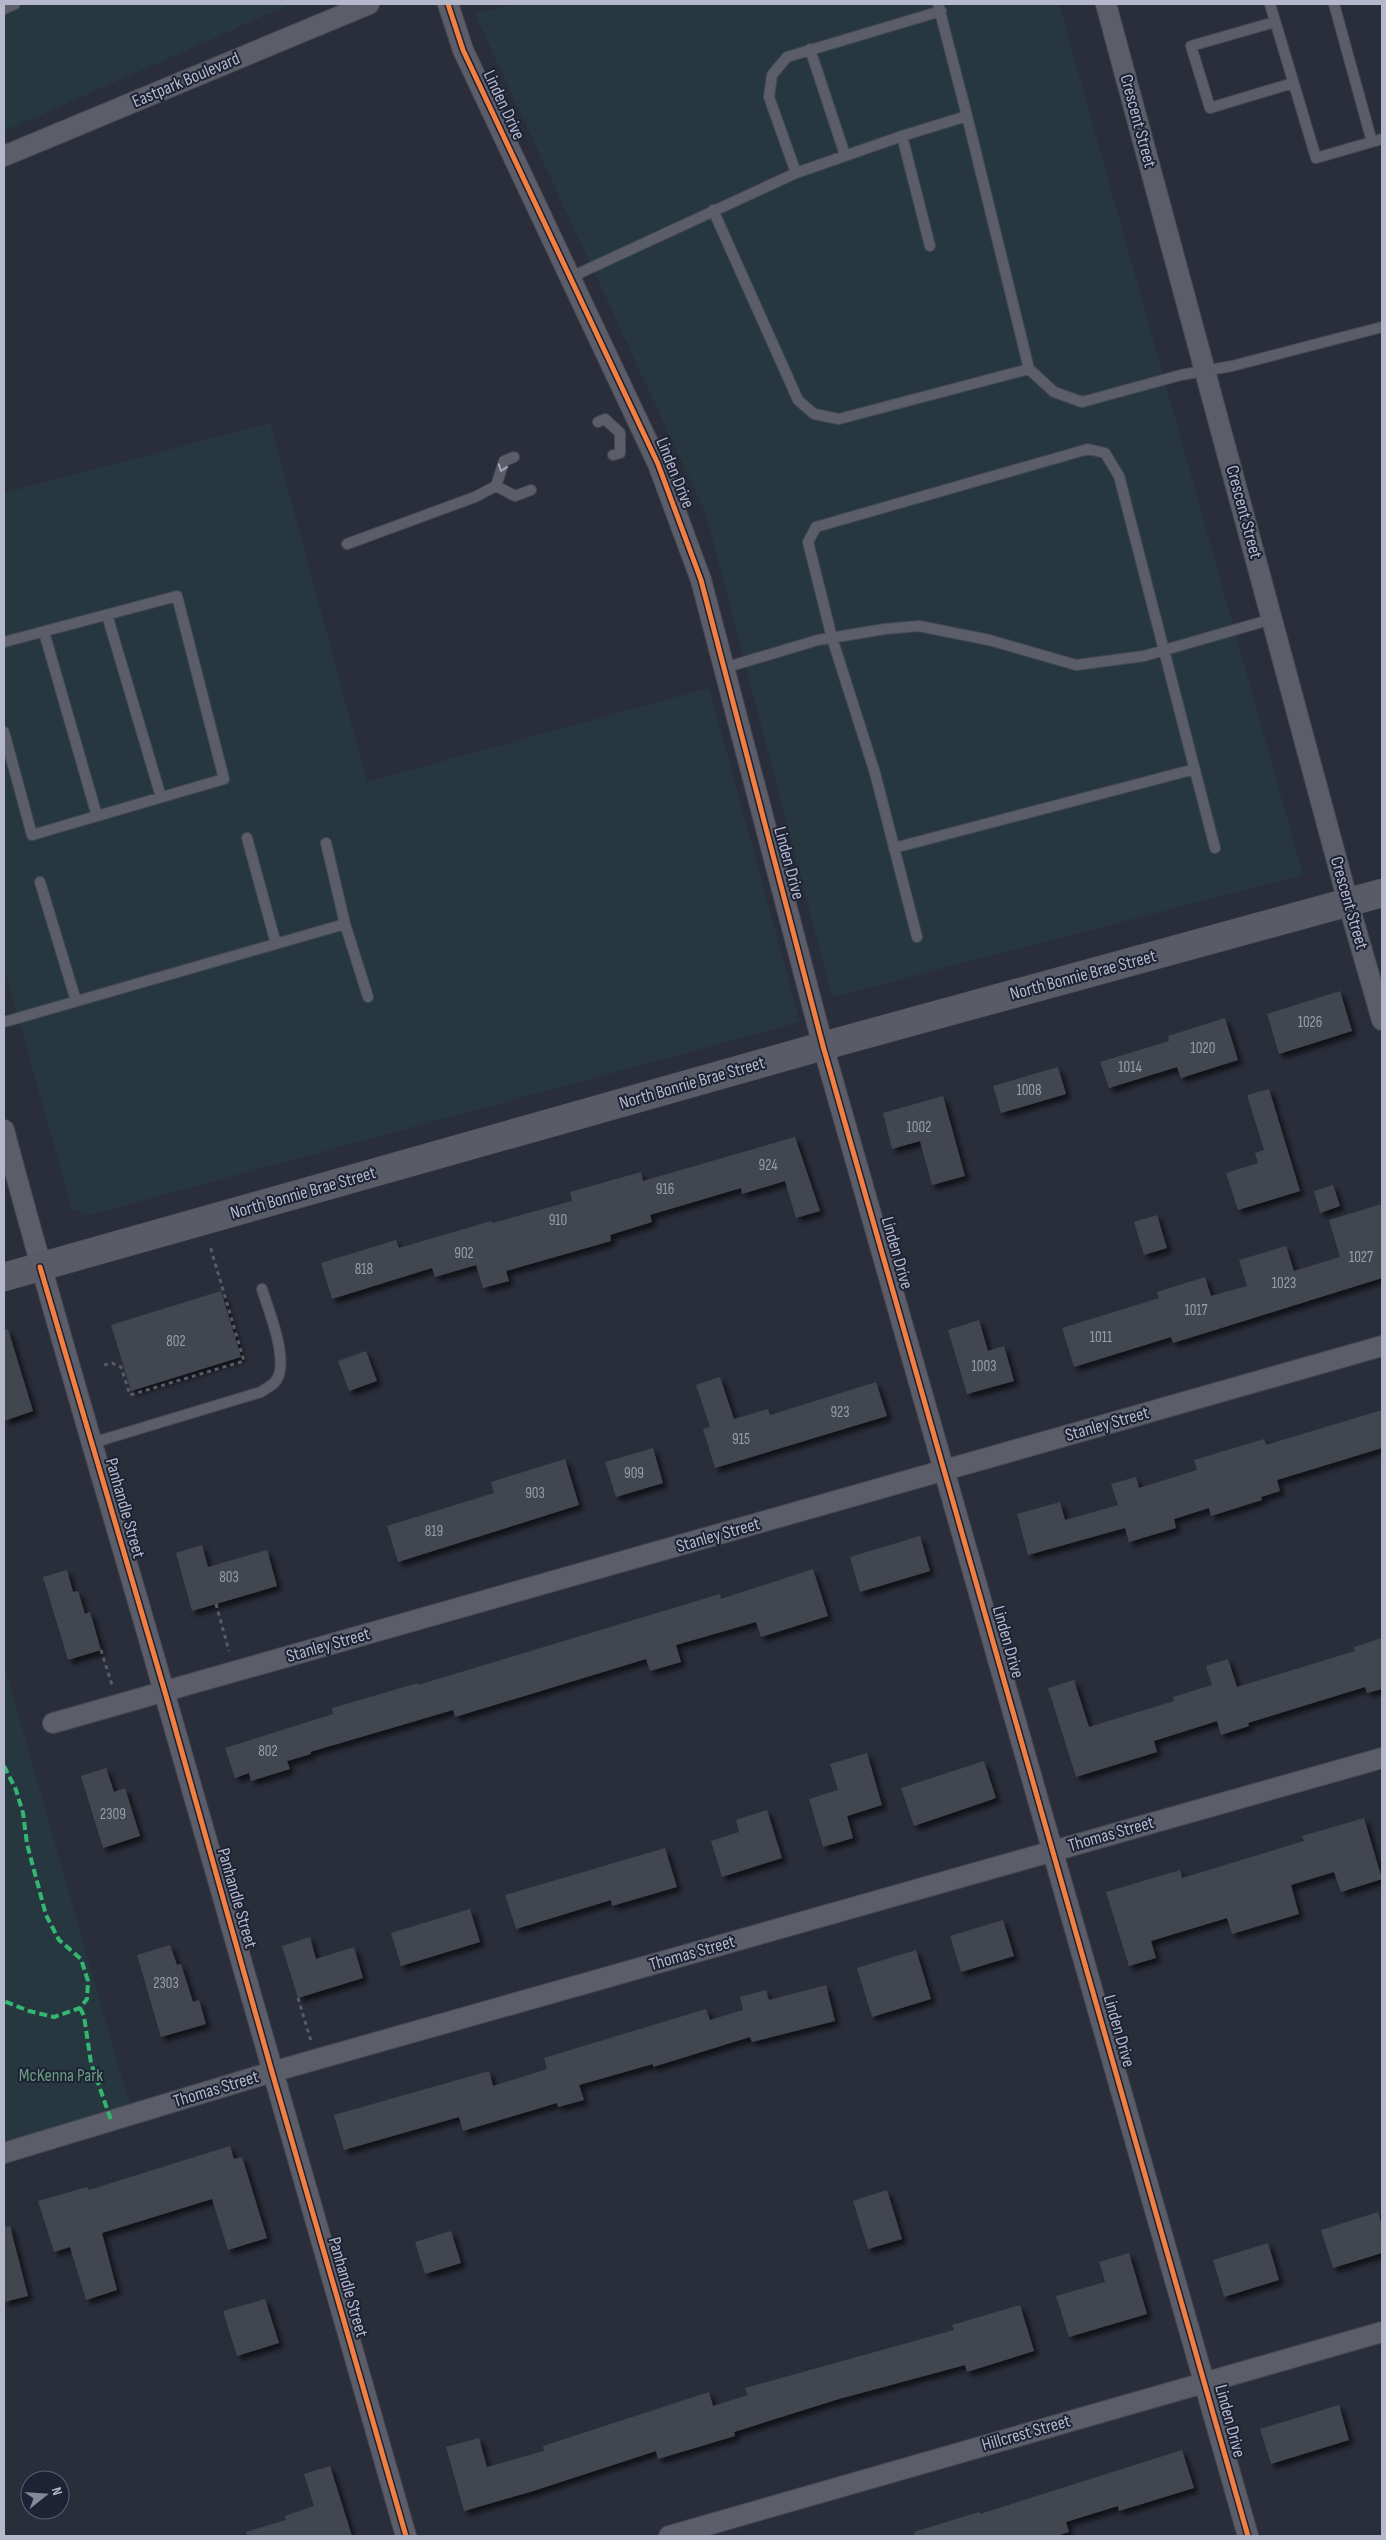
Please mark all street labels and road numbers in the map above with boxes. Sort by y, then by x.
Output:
street label: Eastpark Boulevard [129,48,243,112]
street label: Linden Drive [479,67,529,143]
street label: Crescent Street [1115,72,1161,170]
street label: Linden Drive [651,435,699,511]
street label: Crescent Street [1221,463,1267,561]
street label: Linden Drive [769,824,809,902]
street label: Crescent Street [1326,854,1372,952]
street label: North Bonnie Brae Street [1008,945,1159,1005]
street label: North Bonnie Brae Street [617,1052,768,1114]
street label: North Bonnie Brae Street [228,1162,379,1224]
street label: Linden Drive [877,1214,917,1292]
street label: Stanley Street [1063,1402,1152,1446]
street label: Panhandle Street [101,1455,149,1561]
street label: Stanley Street [674,1513,763,1557]
street label: Linden Drive [988,1603,1028,1681]
street label: Stanley Street [284,1623,373,1667]
street label: Thomas Street [1066,1812,1157,1856]
street label: Panhandle Street [213,1845,261,1951]
street label: Thomas Street [647,1931,738,1975]
street label: Linden Drive [1099,1992,1139,2070]
street label: Thomas Street [171,2066,262,2112]
street label: Panhandle Street [324,2234,372,2340]
street label: Linden Drive [1210,2382,1250,2460]
street label: Hillcrest Street [979,2410,1073,2456]

